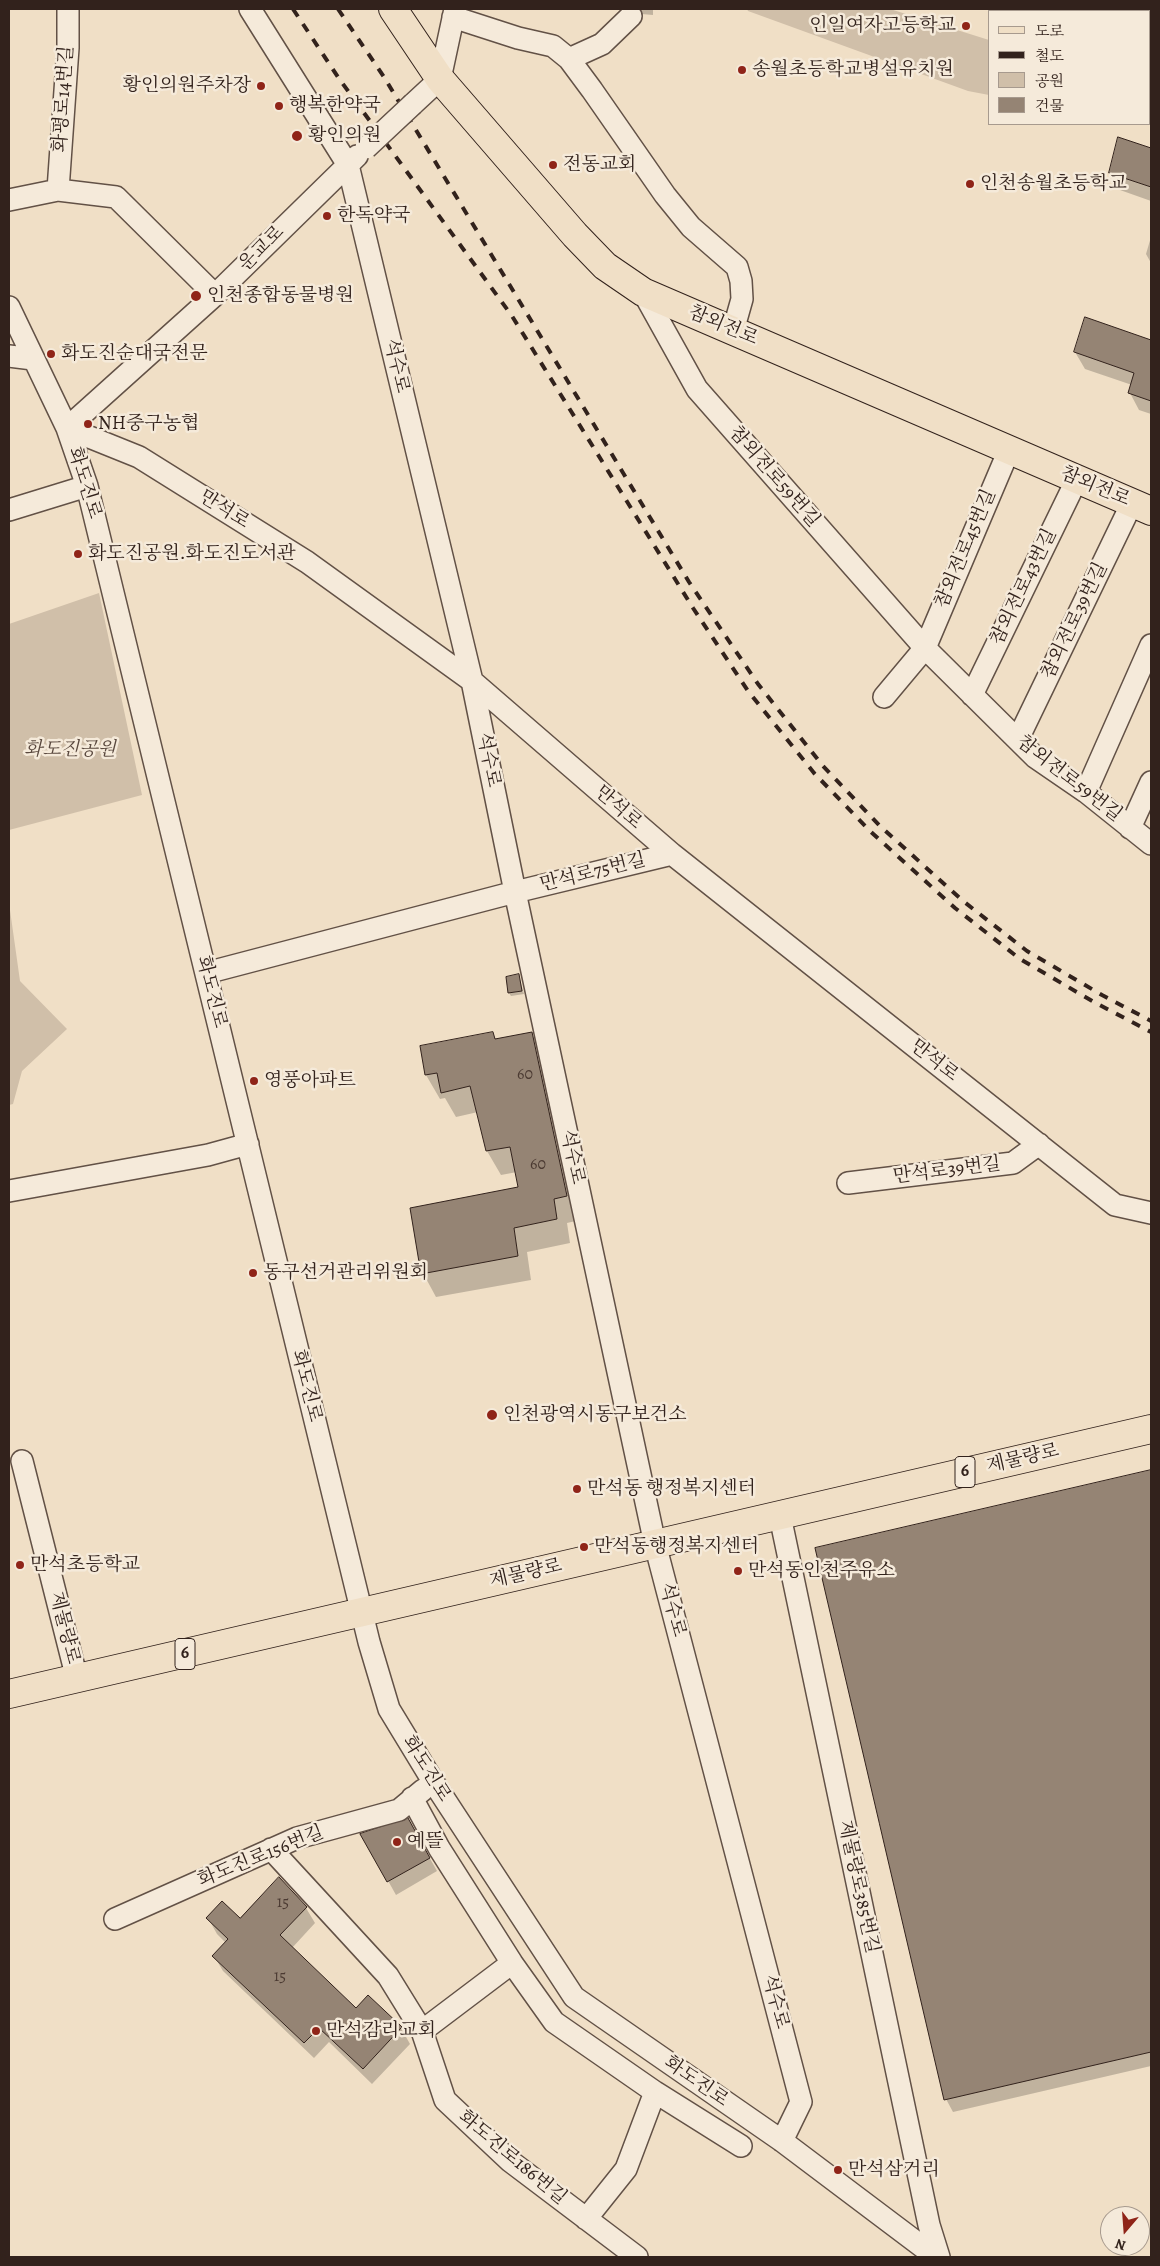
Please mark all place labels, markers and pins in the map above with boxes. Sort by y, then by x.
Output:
place label: 인일여자고등학교 [809,15,956,37]
marker: 인일여자고등학교 [960,20,972,32]
place label: 송월초등학교병설유치원 [752,59,954,81]
marker: 송월초등학교병설유치원 [736,64,748,76]
place label: 황인의원주차장 [123,75,251,97]
marker: 황인의원주차장 [255,80,267,92]
place label: 행복한약국 [289,95,381,117]
marker: 행복한약국 [273,100,285,112]
place label: 황인의원 [308,125,381,147]
marker: 황인의원 [290,129,304,143]
place label: 전동교회 [563,154,636,176]
marker: 전동교회 [547,159,559,171]
place label: 인천송월초등학교 [980,173,1127,195]
marker: 인천송월초등학교 [964,178,976,190]
place label: 한독약국 [337,205,410,227]
marker: 한독약국 [321,210,333,222]
place label: 인천종합동물병원 [207,285,354,307]
marker: 인천종합동물병원 [189,289,203,303]
place label: 화도진순대국전문 [61,343,208,365]
marker: 화도진순대국전문 [45,348,57,360]
place label: NH중구농협 [98,413,199,435]
marker: NH중구농협 [82,418,94,430]
place label: 화도진공원.화도진도서관 [88,543,296,565]
marker: 화도진공원.화도진도서관 [72,548,84,560]
place label: 영풍아파트 [264,1070,356,1092]
marker: 영풍아파트 [248,1075,260,1087]
place label: 동구선거관리위원회 [263,1262,428,1284]
marker: 동구선거관리위원회 [247,1267,259,1279]
place label: 인천광역시동구보건소 [503,1404,687,1426]
marker: 인천광역시동구보건소 [485,1408,499,1422]
place label: 만석동 행정복지센터 [587,1478,756,1500]
marker: 만석동 행정복지센터 [571,1483,583,1495]
place label: 만석동행정복지센터 [594,1536,759,1558]
marker: 만석동행정복지센터 [578,1541,590,1553]
place label: 만석초등학교 [30,1554,140,1576]
marker: 만석초등학교 [14,1559,26,1571]
place label: 만석동인천주유소 [748,1560,895,1582]
marker: 만석동인천주유소 [732,1565,744,1577]
place label: 예뜰 [407,1831,444,1853]
marker: 예뜰 [391,1836,403,1848]
place label: 만석감리교회 [326,2020,436,2042]
marker: 만석감리교회 [310,2025,322,2037]
place label: 만석삼거리 [848,2159,940,2181]
marker: 만석삼거리 [832,2164,844,2176]

